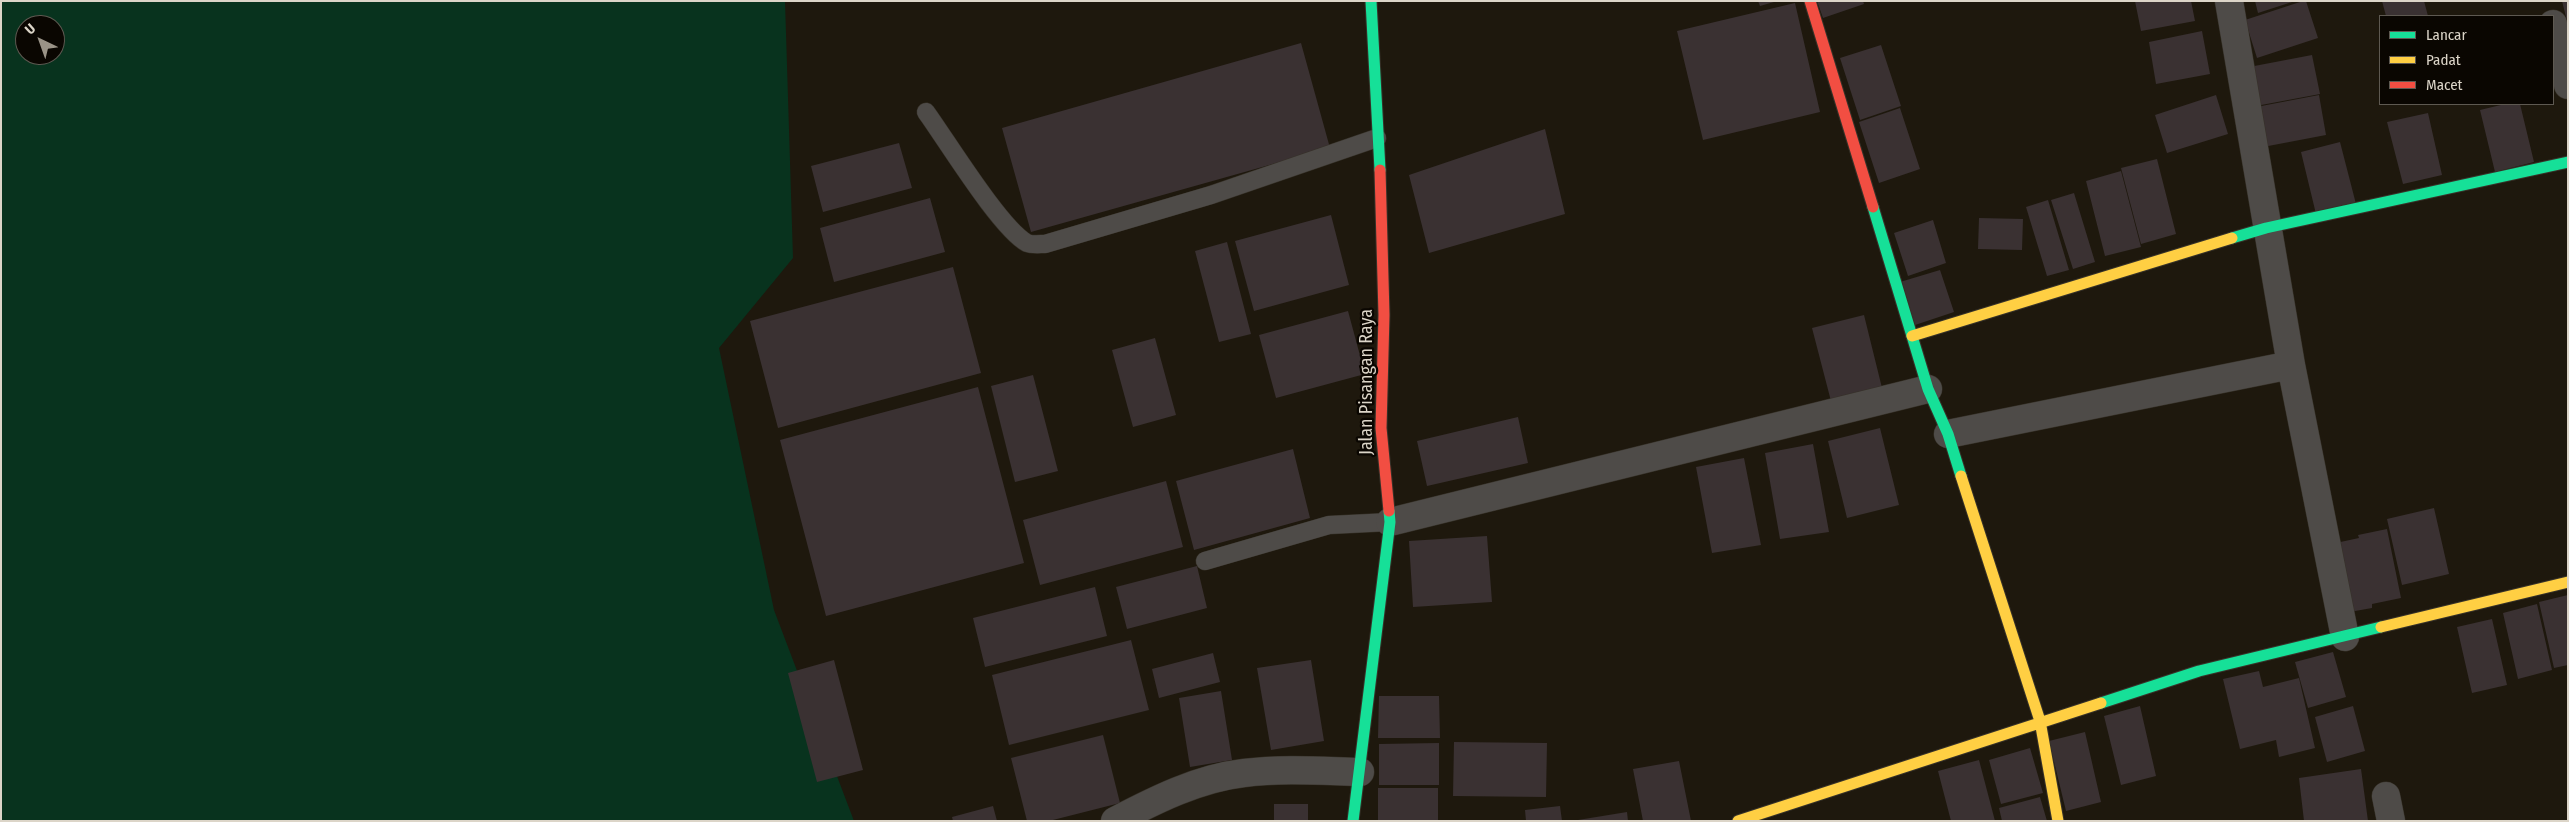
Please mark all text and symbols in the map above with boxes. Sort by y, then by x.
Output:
north arrow [15,15,65,65]
legend [2379,15,2554,105]
text: U [22,20,39,38]
text: Lancar [2426,26,2467,44]
text: Padat [2426,51,2461,69]
text: Macet [2426,76,2462,94]
street label: Jalan Pisangan Raya [1356,309,1378,455]

